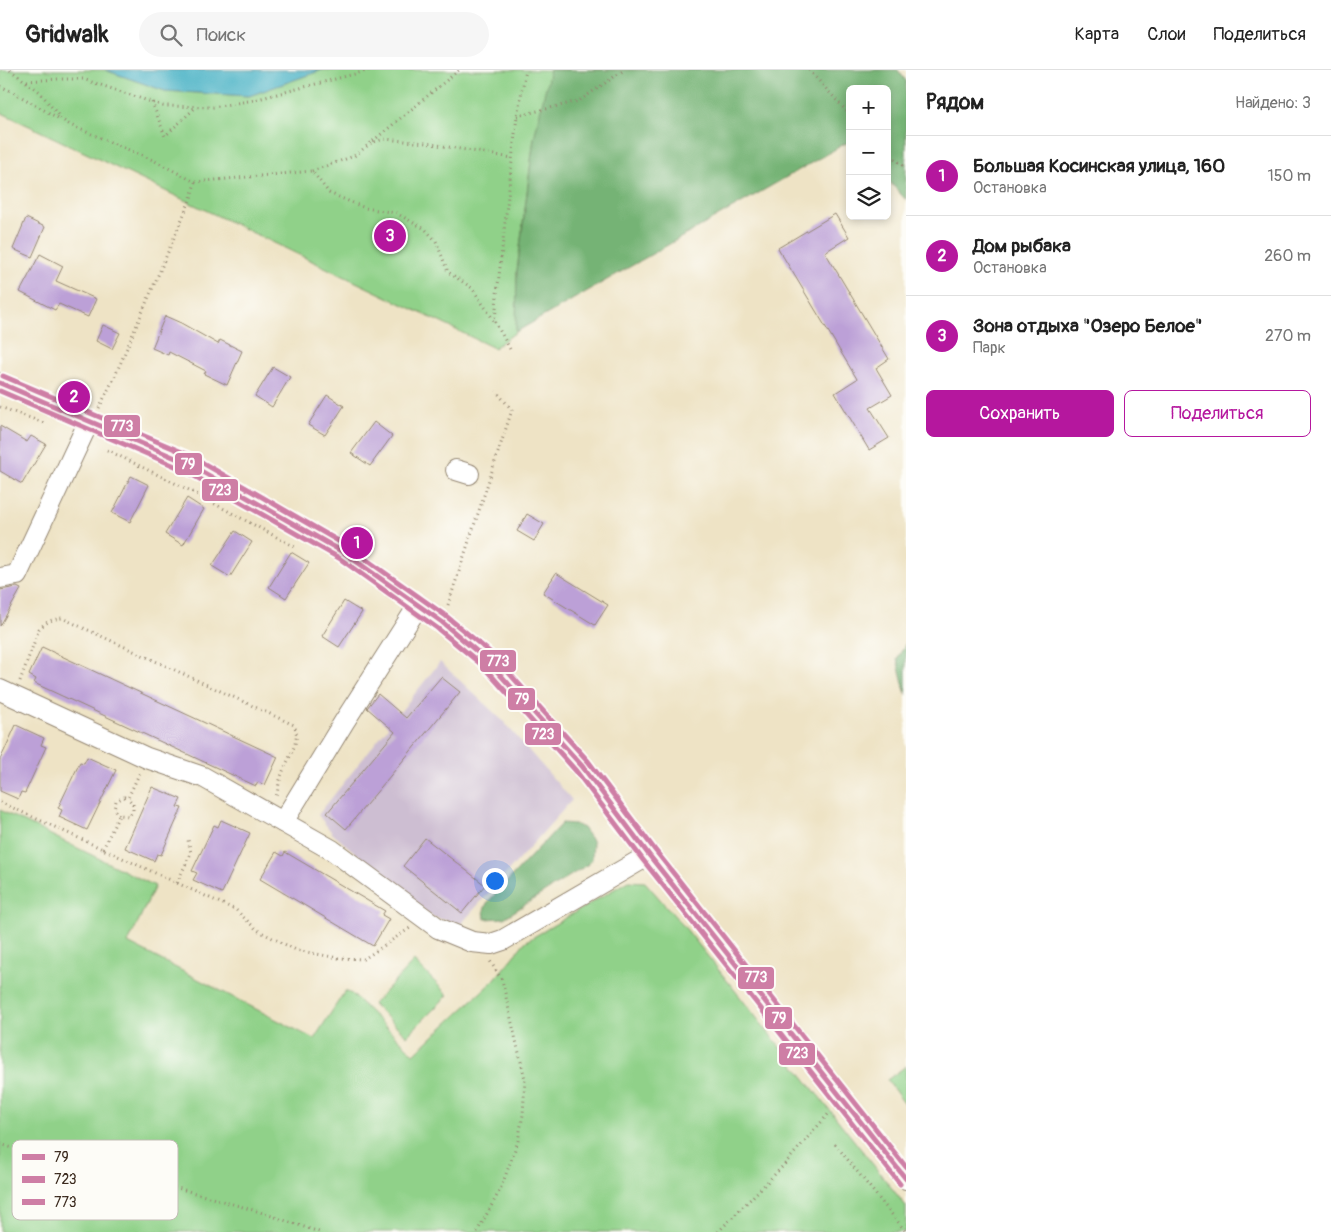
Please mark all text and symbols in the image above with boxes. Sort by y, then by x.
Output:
search box [139,12,489,57]
text: Gridwalk [25,20,109,49]
icon: search [157,21,185,49]
text: Поиск [197,23,246,47]
text: Карта [1075,23,1119,46]
text: Слои [1147,23,1185,46]
text: Поделиться [1213,23,1306,46]
map controls [846,85,891,220]
button: + [846,85,891,130]
text: Рядом [926,89,984,116]
text: Найдено: 3 [1235,93,1311,113]
button: − [846,130,891,175]
text: Большая Косинская улица, 160 [973,154,1225,178]
text: 1 [939,166,945,186]
text: 150 m [1267,166,1311,186]
button: layers [846,175,891,220]
text: Остановка [973,178,1047,198]
pin: 3 [374,217,406,255]
text: Дом рыбака [973,234,1071,258]
text: 2 [938,246,946,266]
text: 260 m [1264,246,1311,266]
text: Остановка [973,258,1047,278]
text: Зона отдыха "Озеро Белое" [973,314,1202,338]
text: 3 [938,326,946,346]
text: 270 m [1265,326,1311,346]
text: Парк [973,338,1006,358]
pin: 2 [58,378,90,416]
button: Сохранить [926,390,1114,437]
button: Поделиться [1124,390,1311,437]
line badge: 773 [103,414,141,438]
text: 773 [111,418,133,435]
line badge: 79 [174,452,203,476]
text: 79 [181,456,195,473]
line badge: 723 [201,478,239,502]
text: 723 [209,482,231,499]
pin: 1 [341,524,373,562]
line badge: 773 [479,649,517,673]
text: 773 [487,653,509,670]
line badge: 79 [507,687,536,711]
text: 79 [515,691,529,708]
line badge: 723 [524,722,562,746]
text: 723 [532,726,554,743]
your location [482,868,508,894]
line badge: 773 [737,966,775,990]
text: 773 [745,969,767,986]
line badge: 79 [764,1006,793,1030]
text: 79 [772,1010,786,1027]
line badge: 723 [778,1042,816,1066]
text: 723 [786,1045,808,1062]
legend [12,1140,178,1220]
text: 79 [54,1149,69,1166]
text: 723 [54,1171,77,1188]
text: 773 [54,1194,77,1211]

